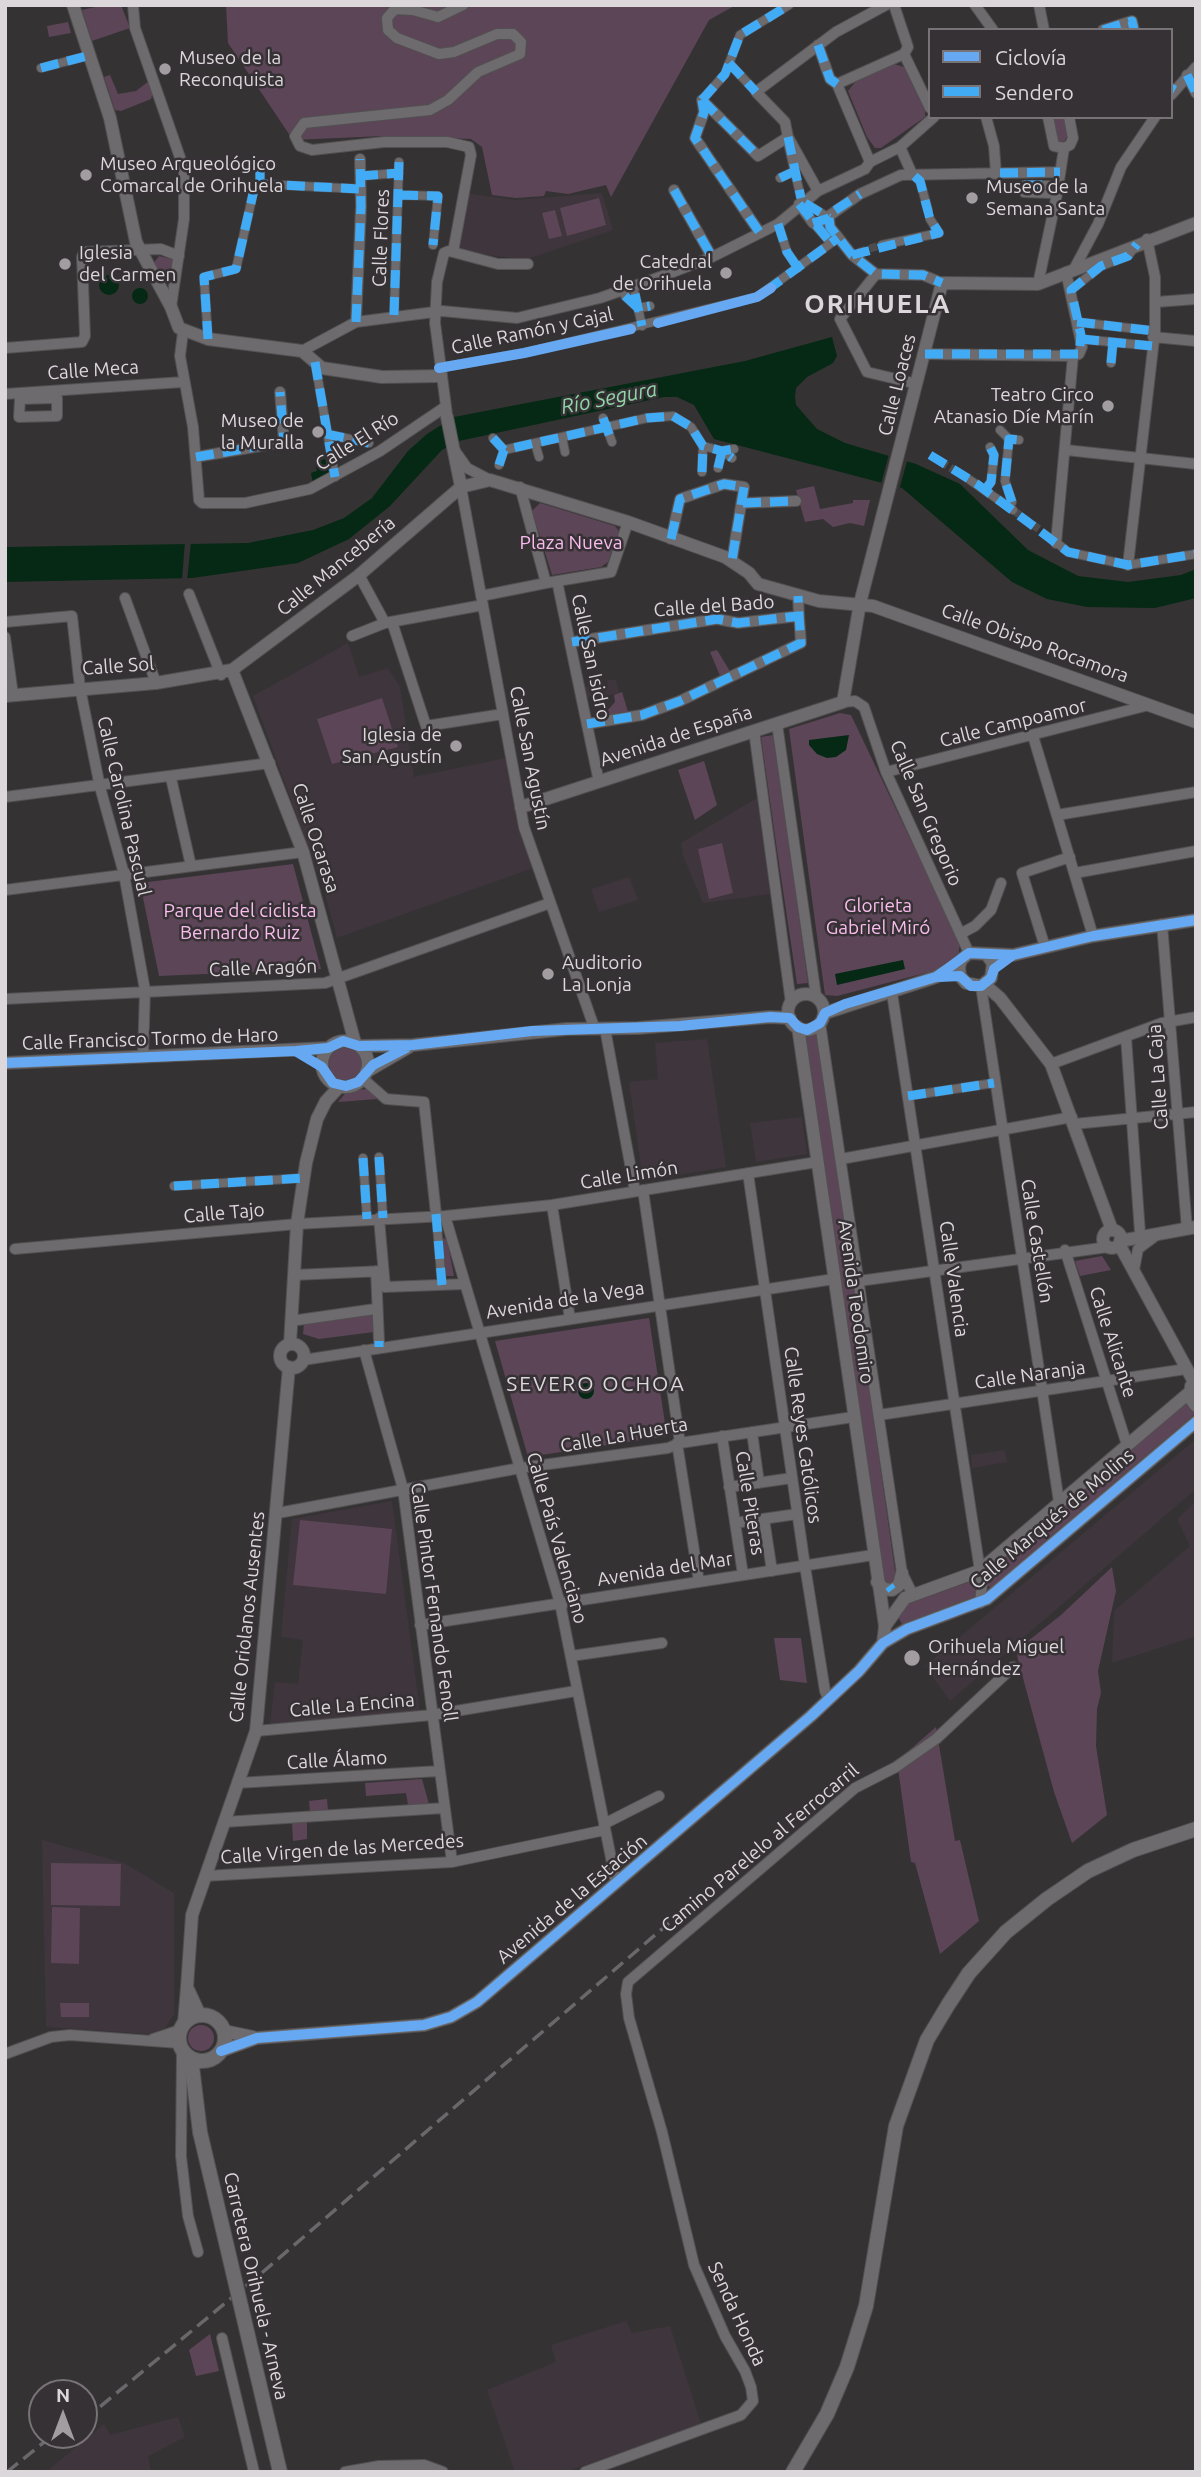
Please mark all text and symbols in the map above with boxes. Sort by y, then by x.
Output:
legend [928,28,1173,119]
text: Ciclovía [995,45,1067,69]
place label: Museo de la Reconquista [179,47,284,91]
marker: Museo de la Reconquista [157,61,173,77]
text: Sendero [995,80,1074,104]
place label: Museo Arqueológico Comarcal de Orihuela [100,153,283,197]
marker: Museo Arqueológico Comarcal de Orihuela [78,167,94,183]
place label: Museo de la Semana Santa [986,176,1105,220]
street label: Calle Flores [368,189,394,287]
marker: Museo de la Semana Santa [964,190,980,206]
place label: Iglesia del Carmen [79,242,176,286]
place label: Catedral de Orihuela [613,251,712,295]
marker: Iglesia del Carmen [57,256,73,272]
marker: Catedral de Orihuela [718,265,734,281]
district label: ORIHUELA [805,288,951,320]
street label: Calle Ramón y Cajal [449,303,615,359]
street label: Calle Loaces [873,332,921,438]
street label: Calle Meca [46,355,140,385]
water label: Río Segura [559,376,659,420]
place label: Teatro Circo Atanasio Díe Marín [934,384,1094,428]
marker: Teatro Circo Atanasio Díe Marín [1100,398,1116,414]
street label: Calle El Río [311,406,403,476]
place label: Museo de la Muralla [221,410,304,454]
marker: Museo de la Muralla [310,424,326,440]
street label: Calle Mancebería [272,511,400,621]
park label: Plaza Nueva [520,532,622,554]
street label: Calle del Bado [653,590,775,622]
street label: Calle San Isidro [567,592,615,722]
street label: Calle Obispo Rocamora [938,599,1132,687]
street label: Calle Sol [81,652,155,680]
street label: Calle San Agustín [505,684,555,832]
street label: Calle Campoamor [937,694,1089,752]
street label: Avenida de España [597,701,755,771]
street label: Calle Carolina Pascual [92,714,156,898]
place label: Iglesia de San Agustín [342,724,442,768]
street label: Calle San Gregorio [885,737,967,889]
marker: Iglesia de San Agustín [448,738,464,754]
street label: Calle Ocarasa [287,780,345,896]
park label: Glorieta Gabriel Miró [826,895,930,939]
park label: Parque del ciclista Bernardo Ruiz [163,900,317,944]
place label: Auditorio La Lonja [562,952,642,996]
street label: Calle Aragón [208,955,318,981]
marker: Auditorio La Lonja [540,966,556,982]
street label: Calle Francisco Tormo de Haro [21,1023,279,1055]
street label: Calle La Caja [1143,1023,1173,1131]
street label: Calle Limón [578,1156,680,1194]
street label: Calle Castellón [1016,1177,1058,1305]
street label: Calle Tajo [182,1198,266,1228]
street label: Avenida Teodomiro [833,1219,879,1385]
street label: Calle Valencia [935,1219,973,1339]
street label: Avenida de la Vega [484,1276,646,1324]
street label: Calle Alicante [1084,1284,1142,1400]
street label: Calle Reyes Católicos [779,1345,827,1525]
street label: Calle Naranja [973,1356,1087,1394]
district label: SEVERO OCHOA [508,1371,684,1397]
street label: Calle La Huerta [558,1413,690,1457]
street label: Calle Marqués de Molins [965,1444,1139,1594]
street label: Calle Piteras [731,1449,769,1557]
street label: Calle País Valenciano [522,1450,592,1626]
street label: Calle Pintor Fernando Fenoll [406,1481,462,1723]
street label: Calle Oriolanos Ausentes [225,1510,269,1724]
street label: Avenida del Mar [596,1547,734,1591]
place label: Orihuela Miguel Hernández [928,1636,1064,1680]
marker: Orihuela Miguel Hernández [902,1648,922,1668]
street label: Calle La Encina [288,1688,416,1722]
street label: Calle Álamo [286,1746,388,1774]
street label: Camino Parelelo al Ferrocarril [657,1759,863,1937]
street label: Calle Virgen de las Mercedes [220,1829,464,1869]
street label: Avenida de la Estación [492,1829,652,1969]
street label: Carretera Orihuela - Arneva [219,2170,293,2402]
street label: Senda Honda [703,2258,771,2370]
north arrow [28,2379,98,2449]
text: N [56,2384,70,2406]

